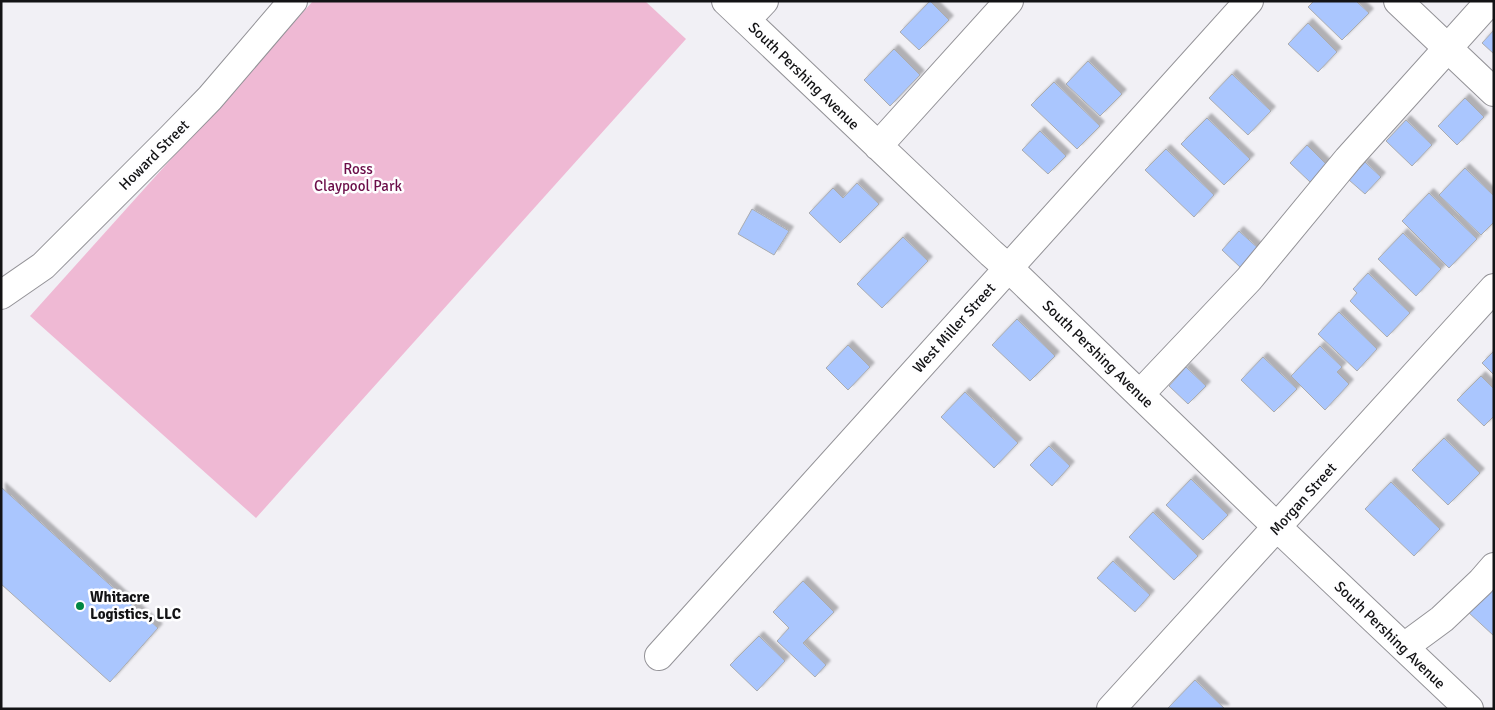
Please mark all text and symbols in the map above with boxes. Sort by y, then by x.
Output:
street label: South Pershing Avenue [745,18,863,134]
street label: Howard Street [115,116,193,194]
park label: Ross Claypool Park [314,160,402,195]
street label: West Miller Street [909,279,999,377]
street label: South Pershing Avenue [1039,296,1157,412]
street label: Morgan Street [1266,459,1340,539]
street label: South Pershing Avenue [1331,577,1449,693]
place label: Whitacre Logistics, LLC [90,588,181,623]
marker: Whitacre Logistics, LLC [74,600,86,612]

